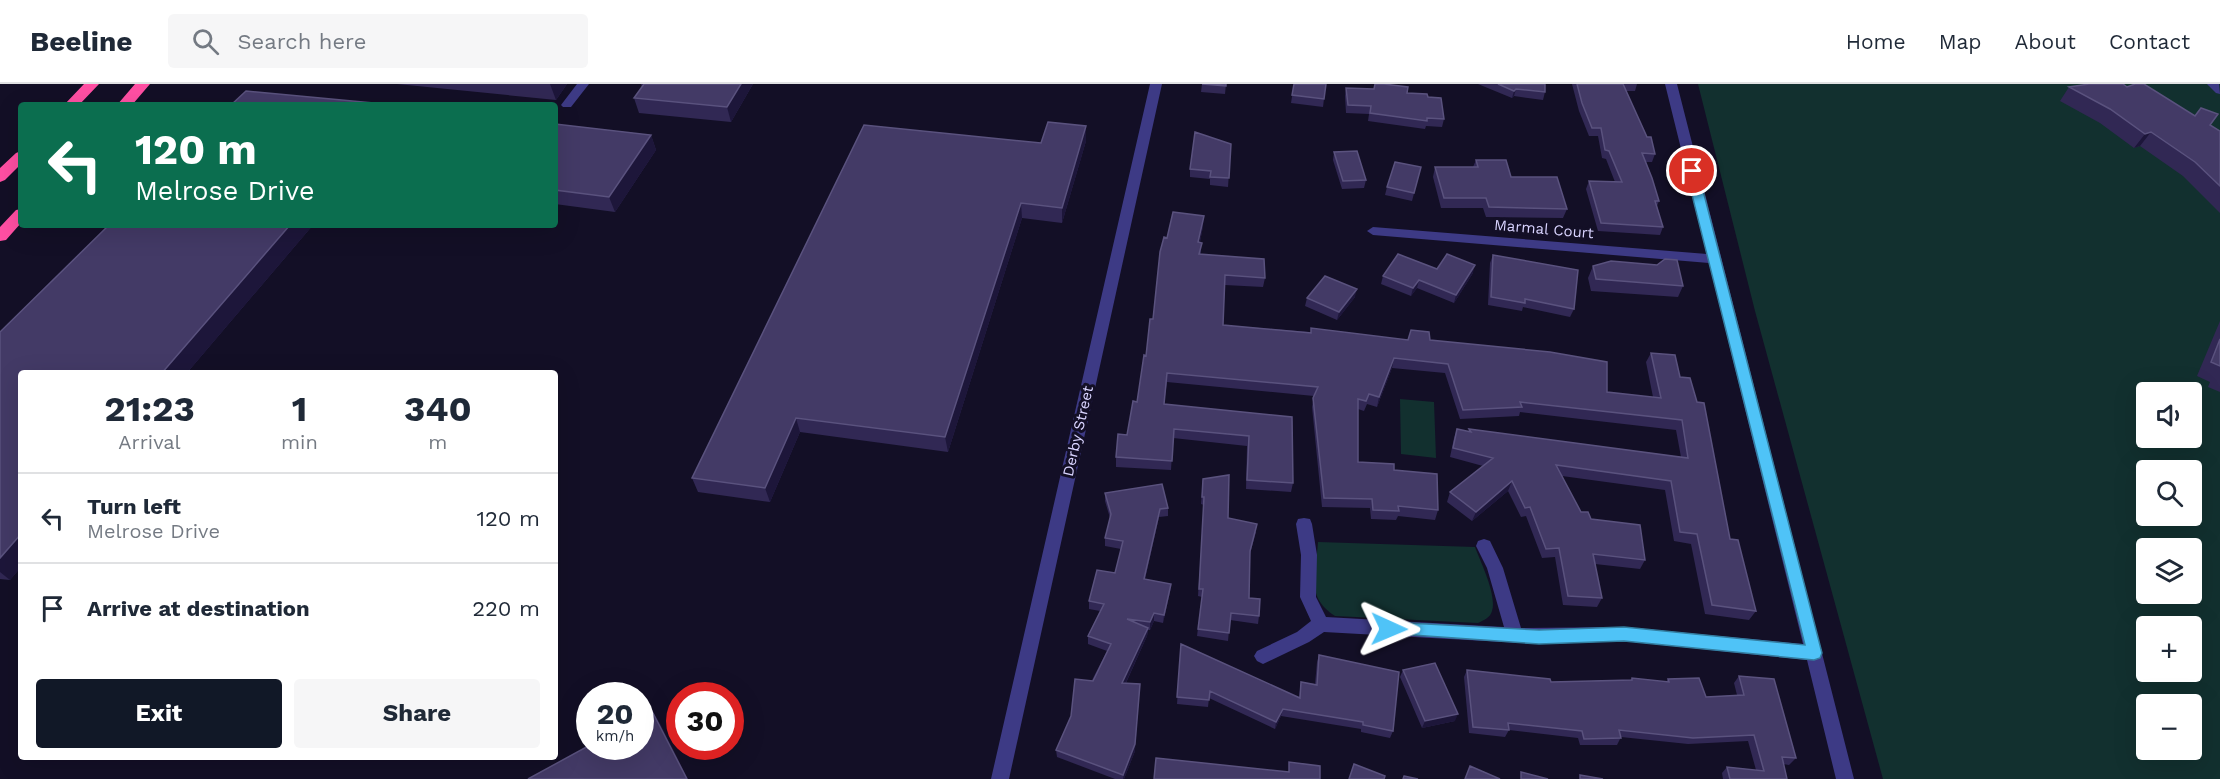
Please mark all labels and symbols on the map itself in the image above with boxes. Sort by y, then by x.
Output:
pin [1666,145,1717,196]
street label: Marmal Court [1494,216,1595,242]
street label: Derby Street [1059,383,1097,478]
position arrow [1357,597,1421,661]
speed limit sign: 30 [666,682,744,760]

